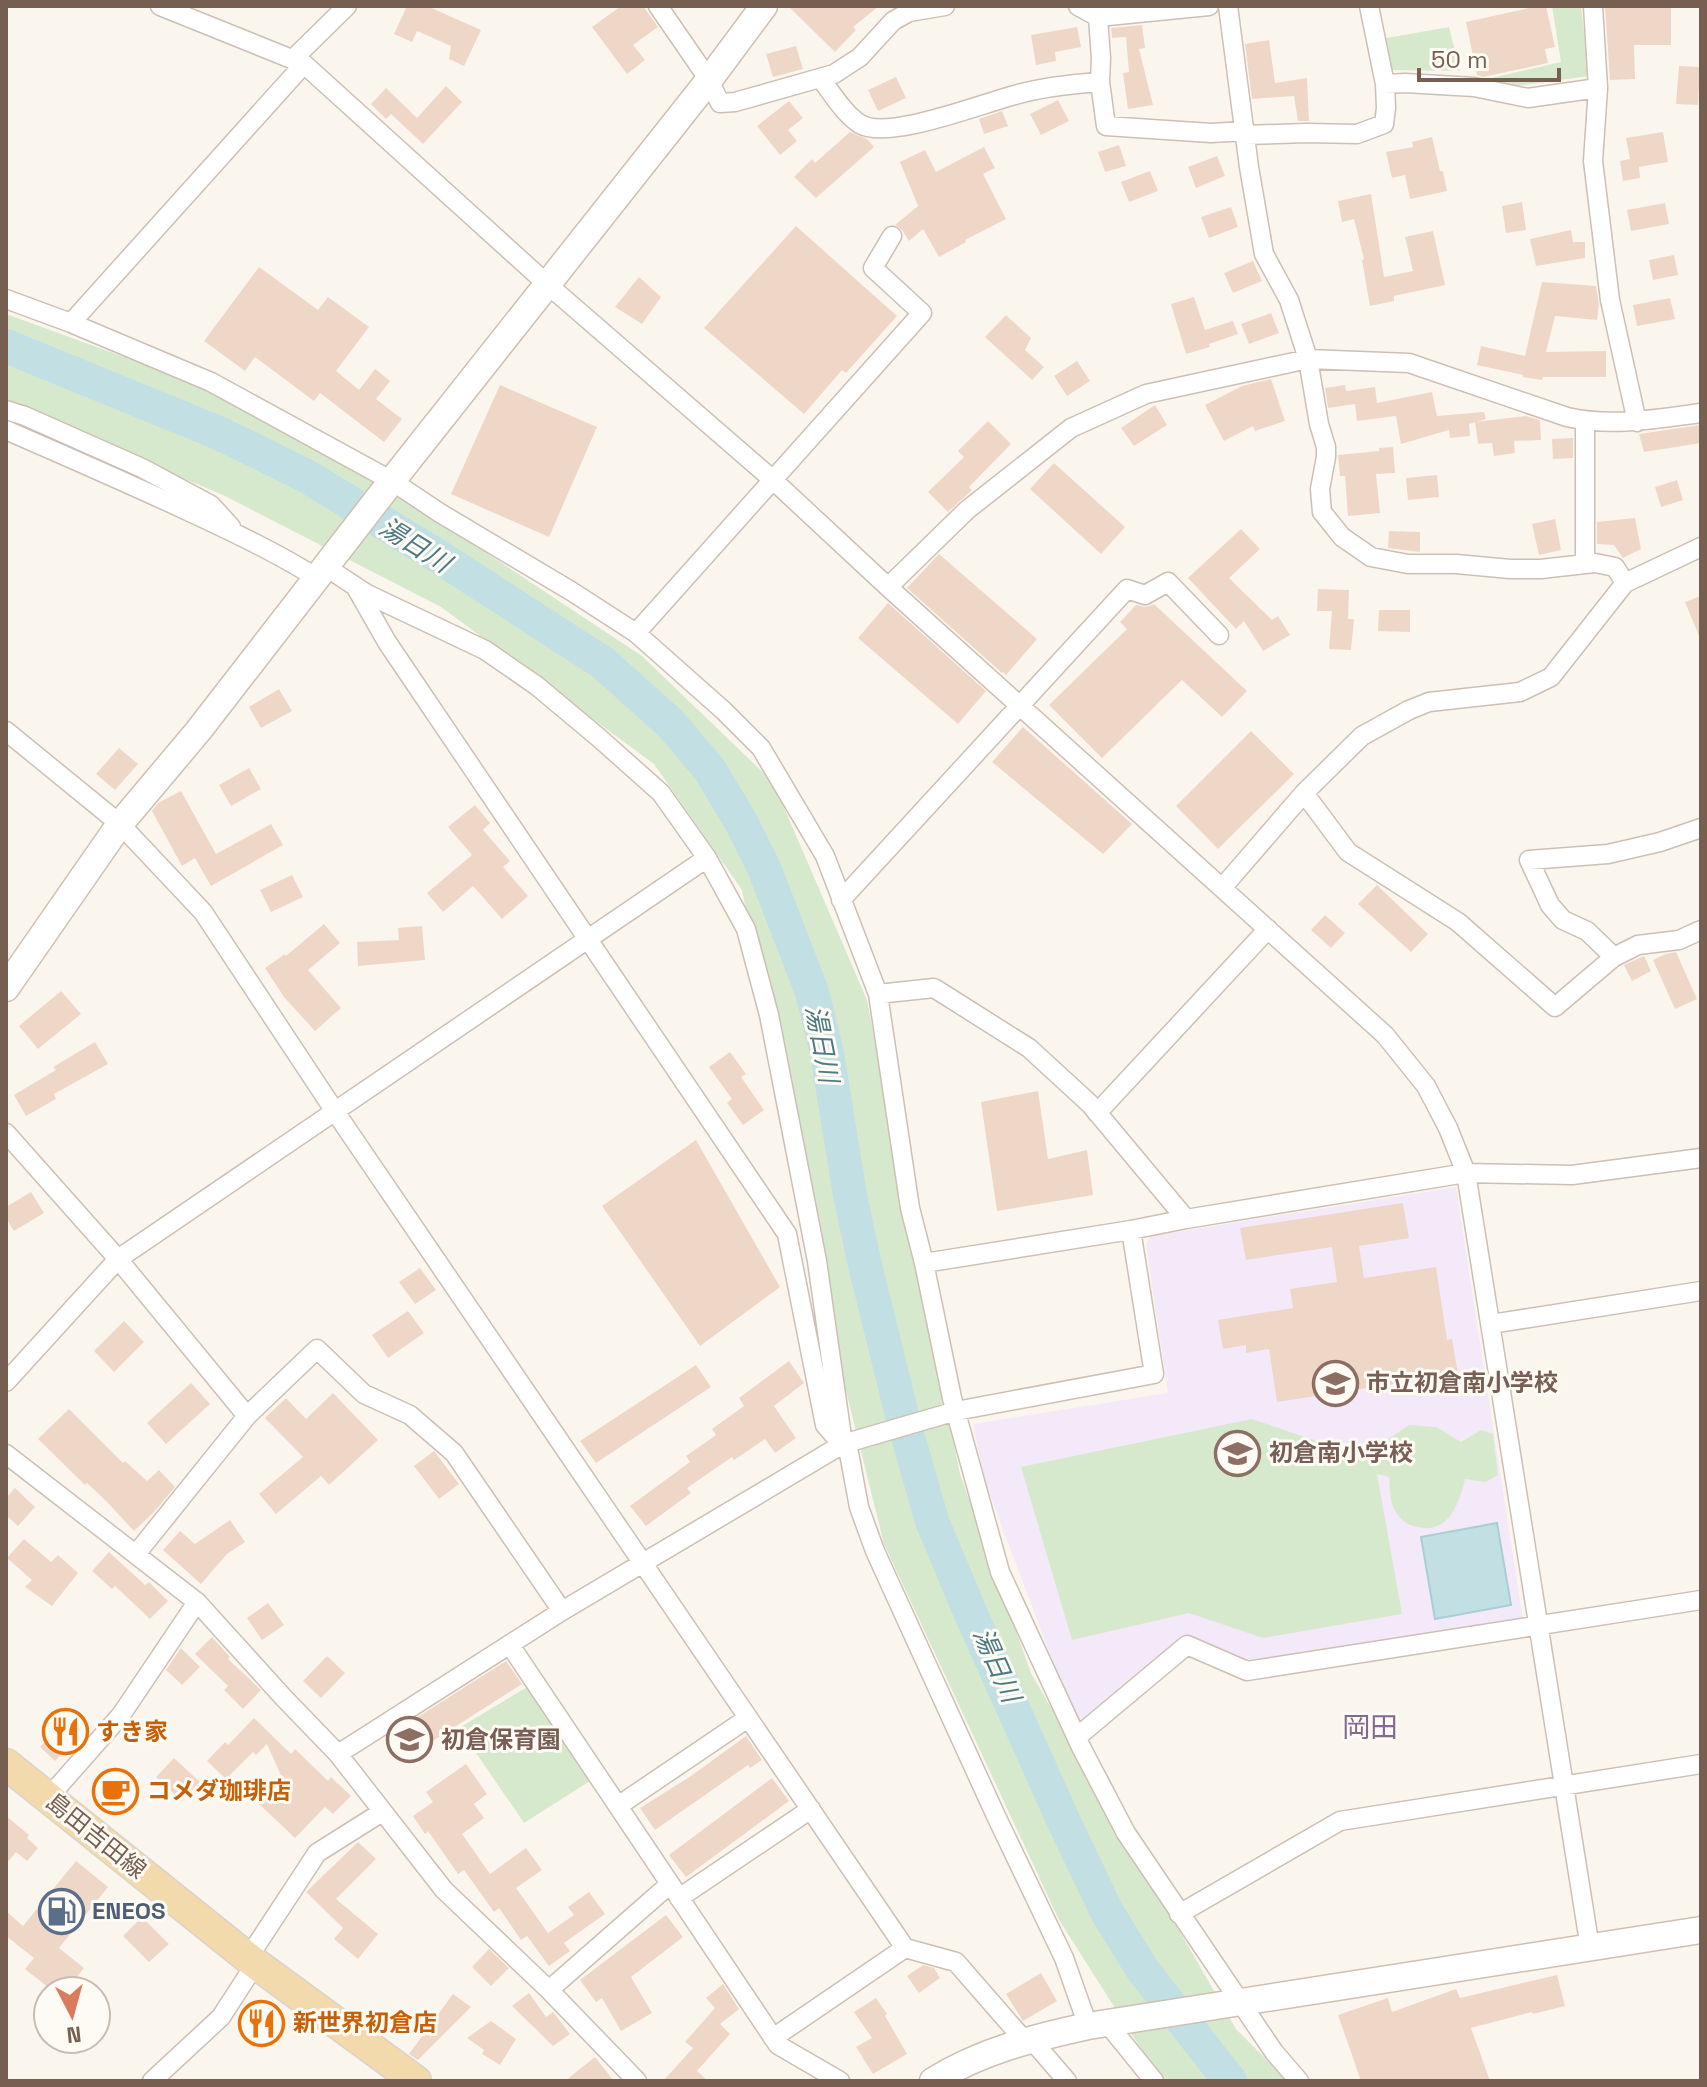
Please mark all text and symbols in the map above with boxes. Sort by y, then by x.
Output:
scale bar [1419,32,1559,82]
text: 50 m [1431,44,1488,75]
water label: 湯日川 [373,510,460,582]
water label: 湯日川 [798,1002,847,1088]
school or university icon: 市立初倉南小学校 [1311,1359,1359,1407]
place label: 市立初倉南小学校 [1366,1367,1558,1398]
school or university icon: 初倉南小学校 [1214,1429,1262,1477]
place label: 初倉南小学校 [1269,1437,1413,1468]
water label: 湯日川 [966,1622,1030,1710]
restaurant icon: すき家 [41,1708,89,1756]
district label: 岡田 [1342,1709,1398,1745]
place label: すき家 [96,1716,168,1747]
school or university icon: 初倉保育園 [386,1716,434,1764]
place label: 初倉保育園 [441,1724,561,1755]
cafe icon: コメダ珈琲店 [92,1767,140,1815]
place label: コメダ珈琲店 [147,1775,291,1806]
street label: 島田吉田線 [40,1786,153,1885]
fuel station icon: ENEOS [37,1887,85,1935]
place label: ENEOS [92,1895,165,1926]
north arrow [32,1975,112,2055]
restaurant icon: 新世界初倉店 [238,1999,286,2047]
place label: 新世界初倉店 [293,2007,437,2038]
text: N [65,2020,83,2050]

